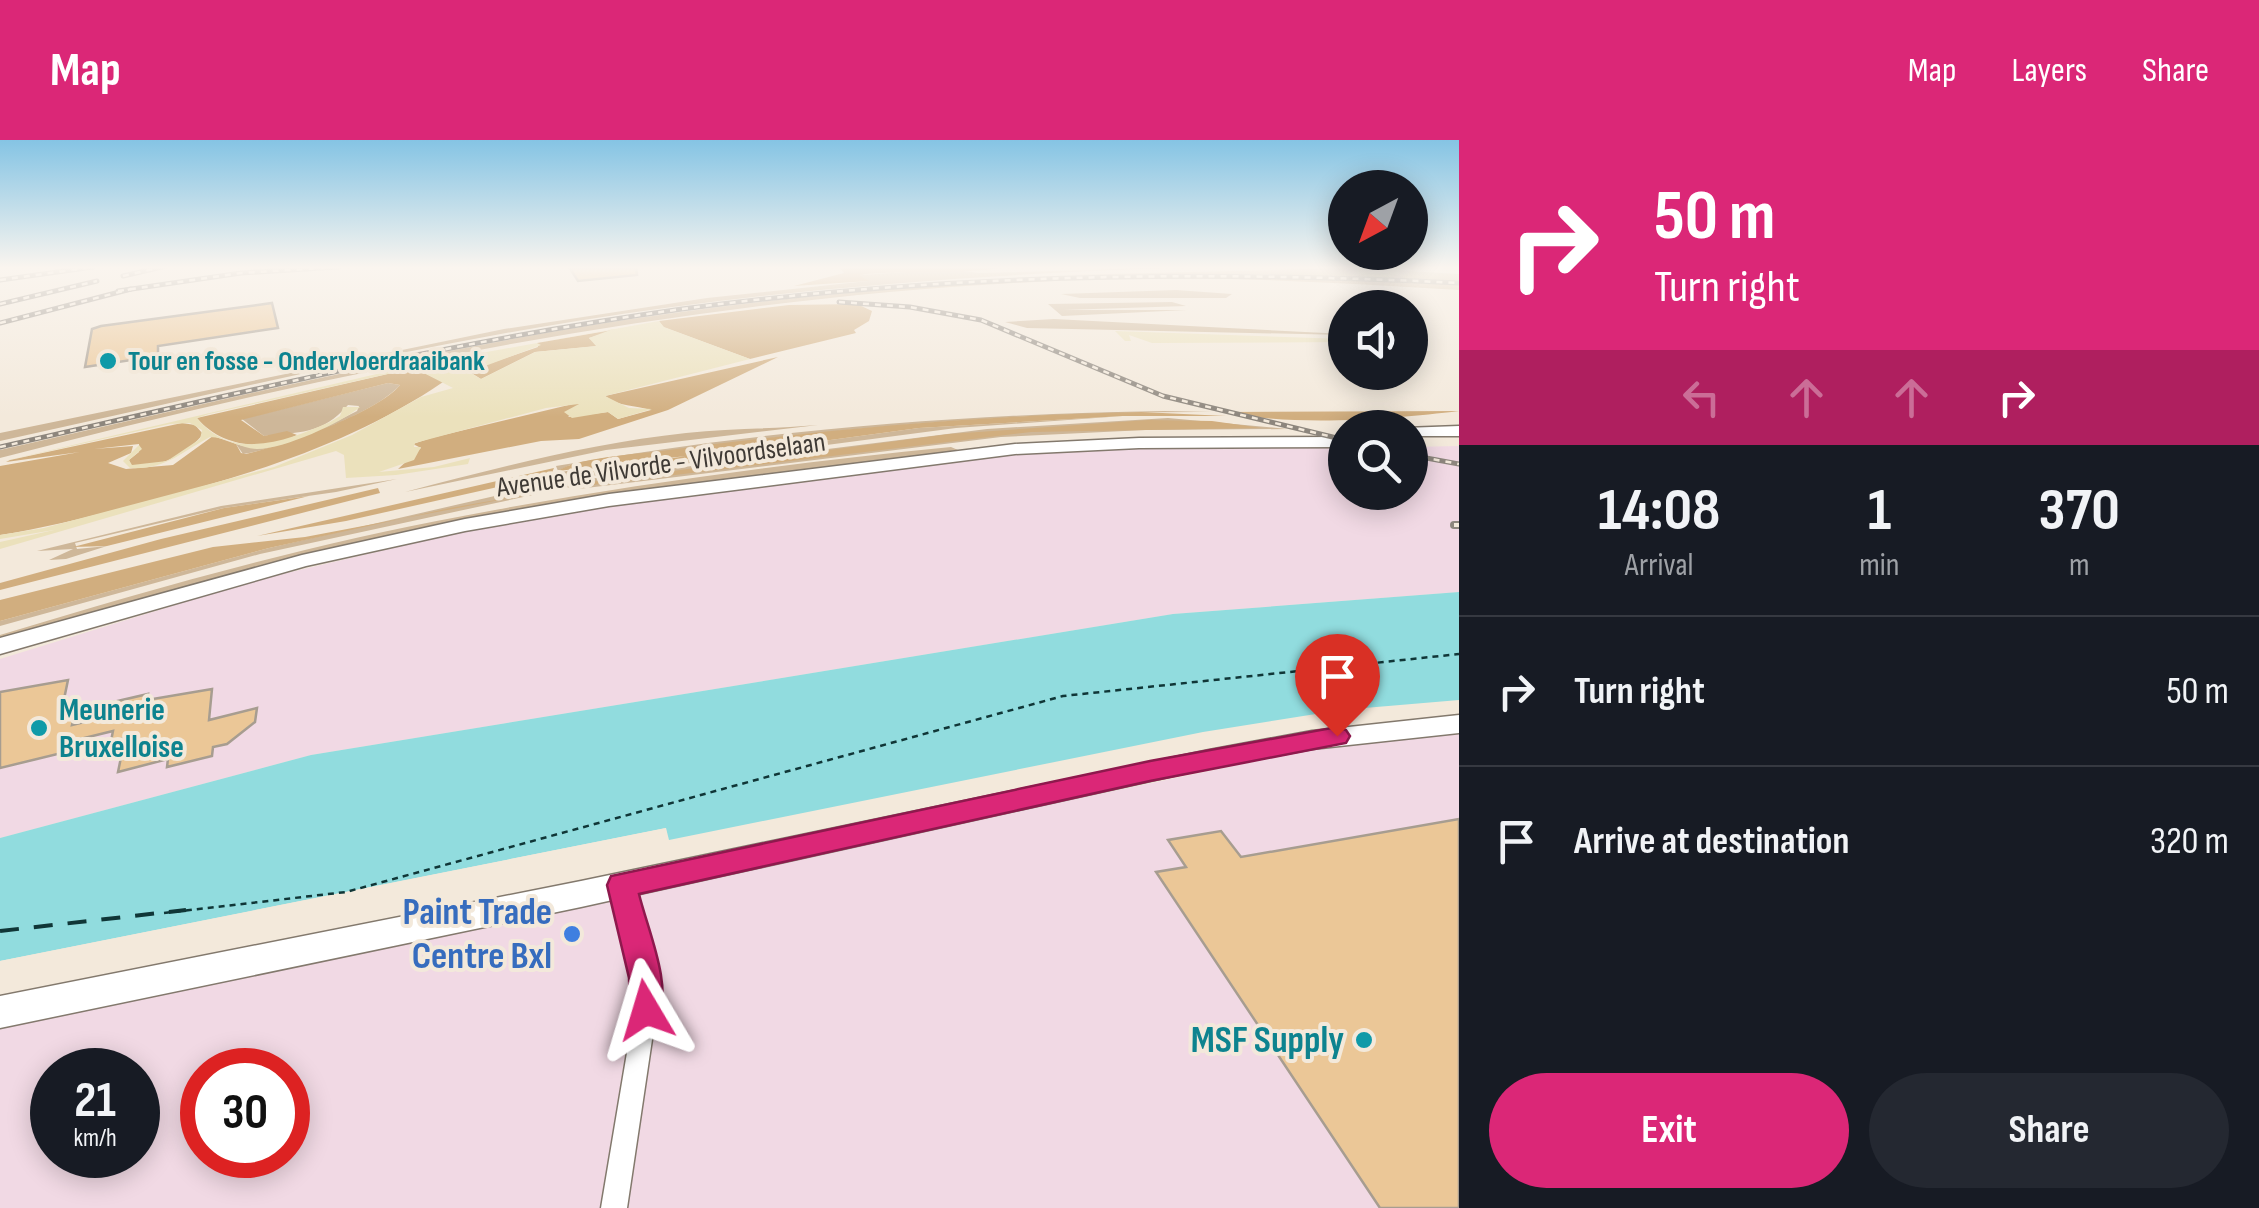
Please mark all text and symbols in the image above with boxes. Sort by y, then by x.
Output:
text: Map [50,42,121,99]
text: Map [1908,49,1956,92]
text: Layers [2011,49,2087,92]
text: Share [2142,49,2209,92]
north arrow [1328,170,1428,270]
map controls [1328,170,1428,510]
text: 50 m [1654,175,1775,259]
icon: right [1489,180,1619,310]
text: Turn right [1654,260,1800,315]
button: sound [1328,290,1428,390]
place label: Tour en fosse - Ondervloerdraaibank [128,345,485,378]
marker: Tour en fosse - Ondervloerdraaibank [97,350,119,372]
icon: left [1674,370,1729,425]
icon: ahead [1779,370,1834,425]
icon: ahead [1884,370,1939,425]
icon: right [1989,370,2044,425]
button: search [1328,410,1428,510]
street label: Avenue de Vilvorde - Vilvoordselaan [494,426,827,505]
text: 14:08 [1598,475,1720,547]
text: 1 [1868,475,1891,547]
text: 370 [2039,475,2120,547]
text: Arrival [1625,546,1694,585]
text: min [1859,546,1900,585]
text: m [2069,546,2090,585]
pin [1295,634,1380,737]
icon: arrive [1310,649,1365,704]
icon: right [1489,664,1544,719]
text: Turn right [1574,669,1705,714]
text: 50 m [2166,669,2229,714]
place label: Meunerie Bruxelloise [59,691,184,767]
marker: Meunerie Bruxelloise [28,717,50,739]
icon: arrive [1489,814,1544,869]
text: Arrive at destination [1574,819,1849,864]
text: 320 m [2150,819,2229,864]
place label: Paint Trade Centre Bxl [402,890,552,979]
marker: Paint Trade Centre Bxl [561,923,583,945]
position arrow [594,958,698,1062]
place label: MSF Supply [1191,1018,1344,1063]
marker: MSF Supply [1353,1029,1375,1051]
speed limit sign: 30 [180,1048,310,1178]
text: 21 [74,1071,116,1131]
button: Exit [1489,1073,1849,1188]
button: Share [1869,1073,2229,1188]
text: km/h [73,1123,117,1154]

